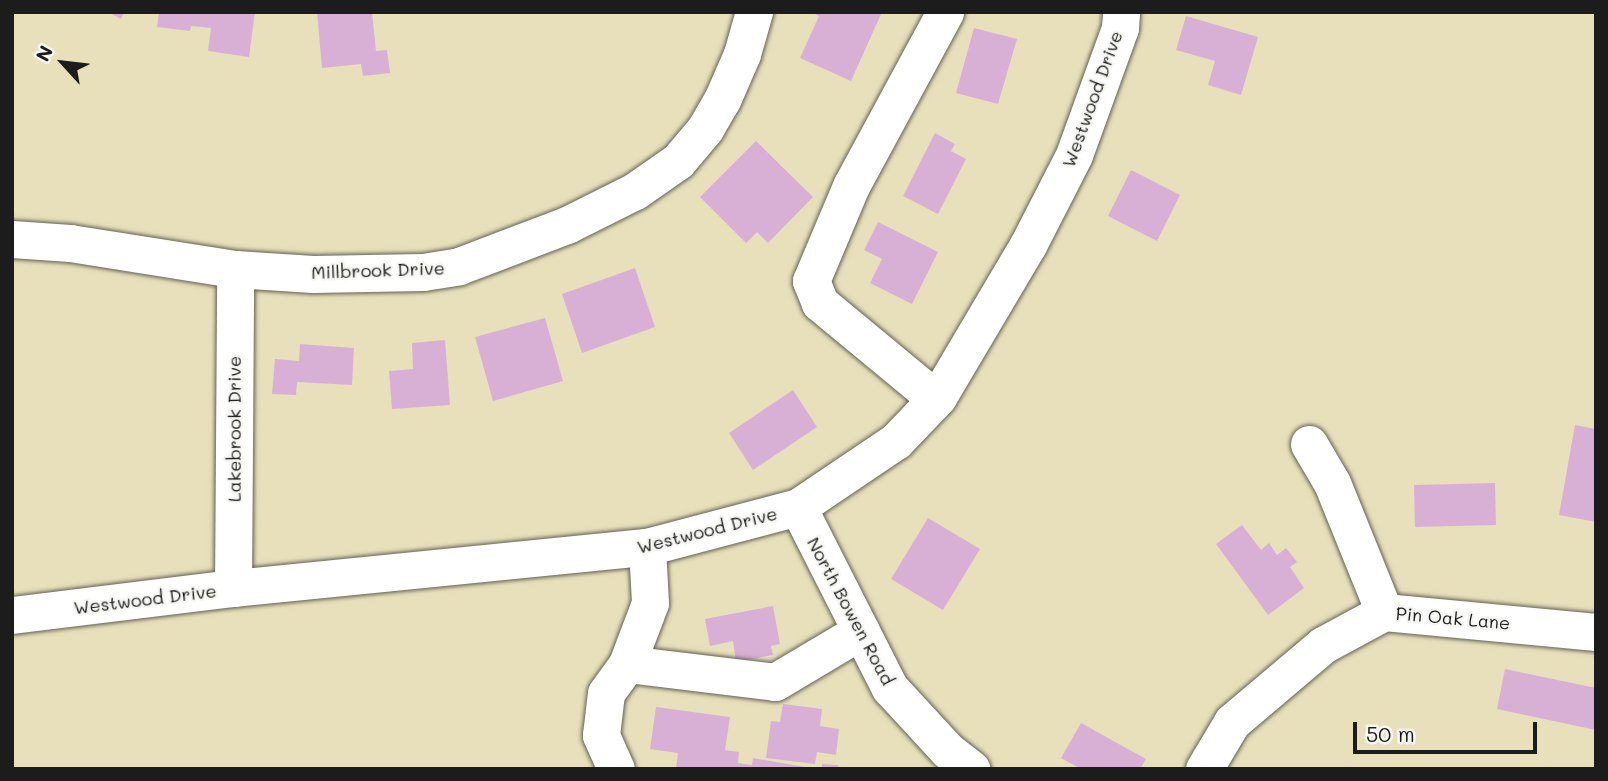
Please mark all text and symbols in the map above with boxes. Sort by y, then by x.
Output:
north arrow [28,28,98,98]
street label: Westwood Drive [1057,28,1127,170]
text: N [29,41,58,65]
street label: Millbrook Drive [311,257,445,283]
street label: Lakebrook Drive [223,356,245,502]
street label: Westwood Drive [635,502,779,558]
street label: North Bowen Road [803,533,899,689]
street label: Westwood Drive [72,580,218,618]
street label: Pin Oak Lane [1395,602,1511,634]
scale bar [1356,708,1540,752]
text: 50 m [1366,720,1415,747]

